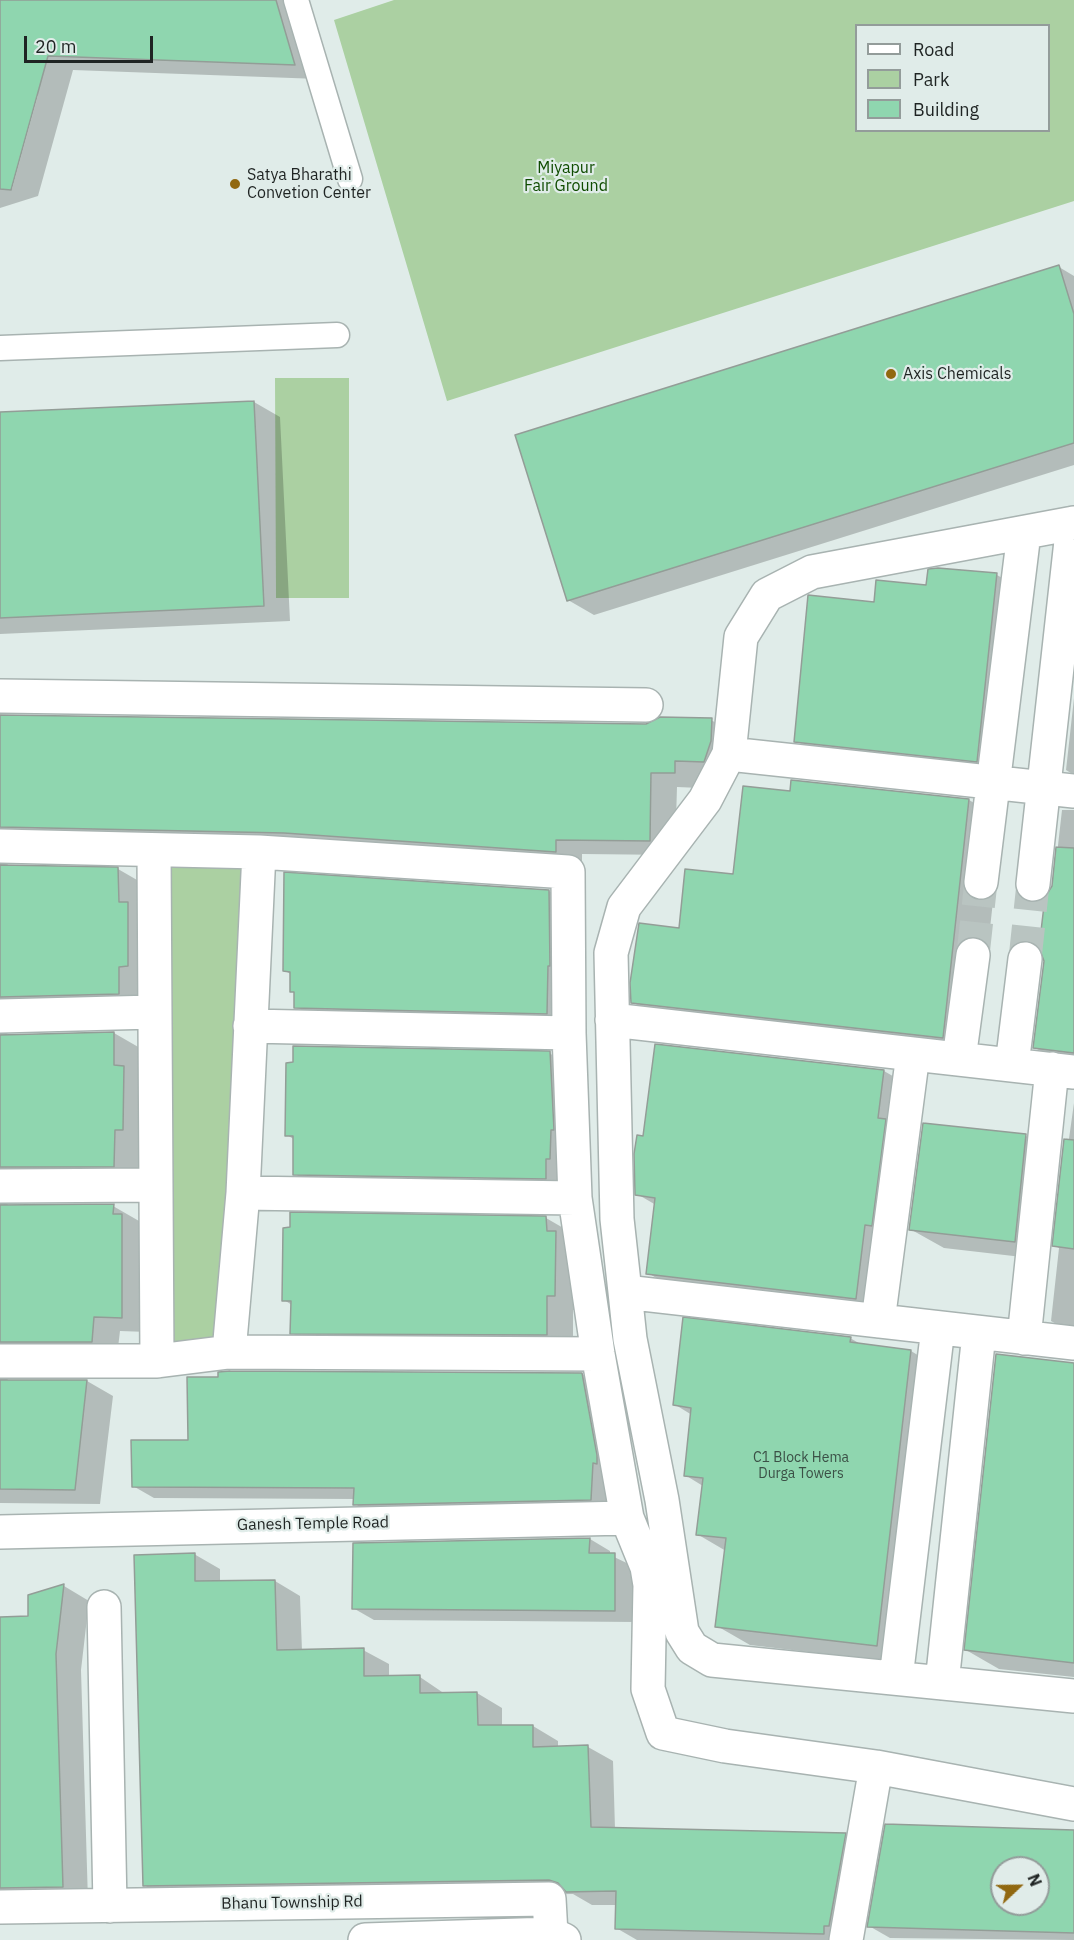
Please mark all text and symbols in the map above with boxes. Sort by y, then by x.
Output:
scale bar [27,24,156,62]
legend [855,24,1050,132]
text: 20 m [35,35,77,58]
text: Road [913,38,954,61]
text: Park [913,68,949,91]
text: Building [913,98,979,121]
park label: Miyapur Fair Ground [524,158,608,196]
place label: Satya Bharathi Convetion Center [247,165,371,203]
marker: Satya Bharathi Convetion Center [228,177,242,191]
place label: Axis Chemicals [903,364,1011,384]
marker: Axis Chemicals [884,367,898,381]
house number: C1 Block Hema Durga Towers [753,1450,849,1482]
street label: Ganesh Temple Road [237,1513,389,1535]
north arrow [990,1856,1050,1916]
text: N [1023,1871,1046,1889]
street label: Bhanu Township Rd [221,1892,363,1914]

